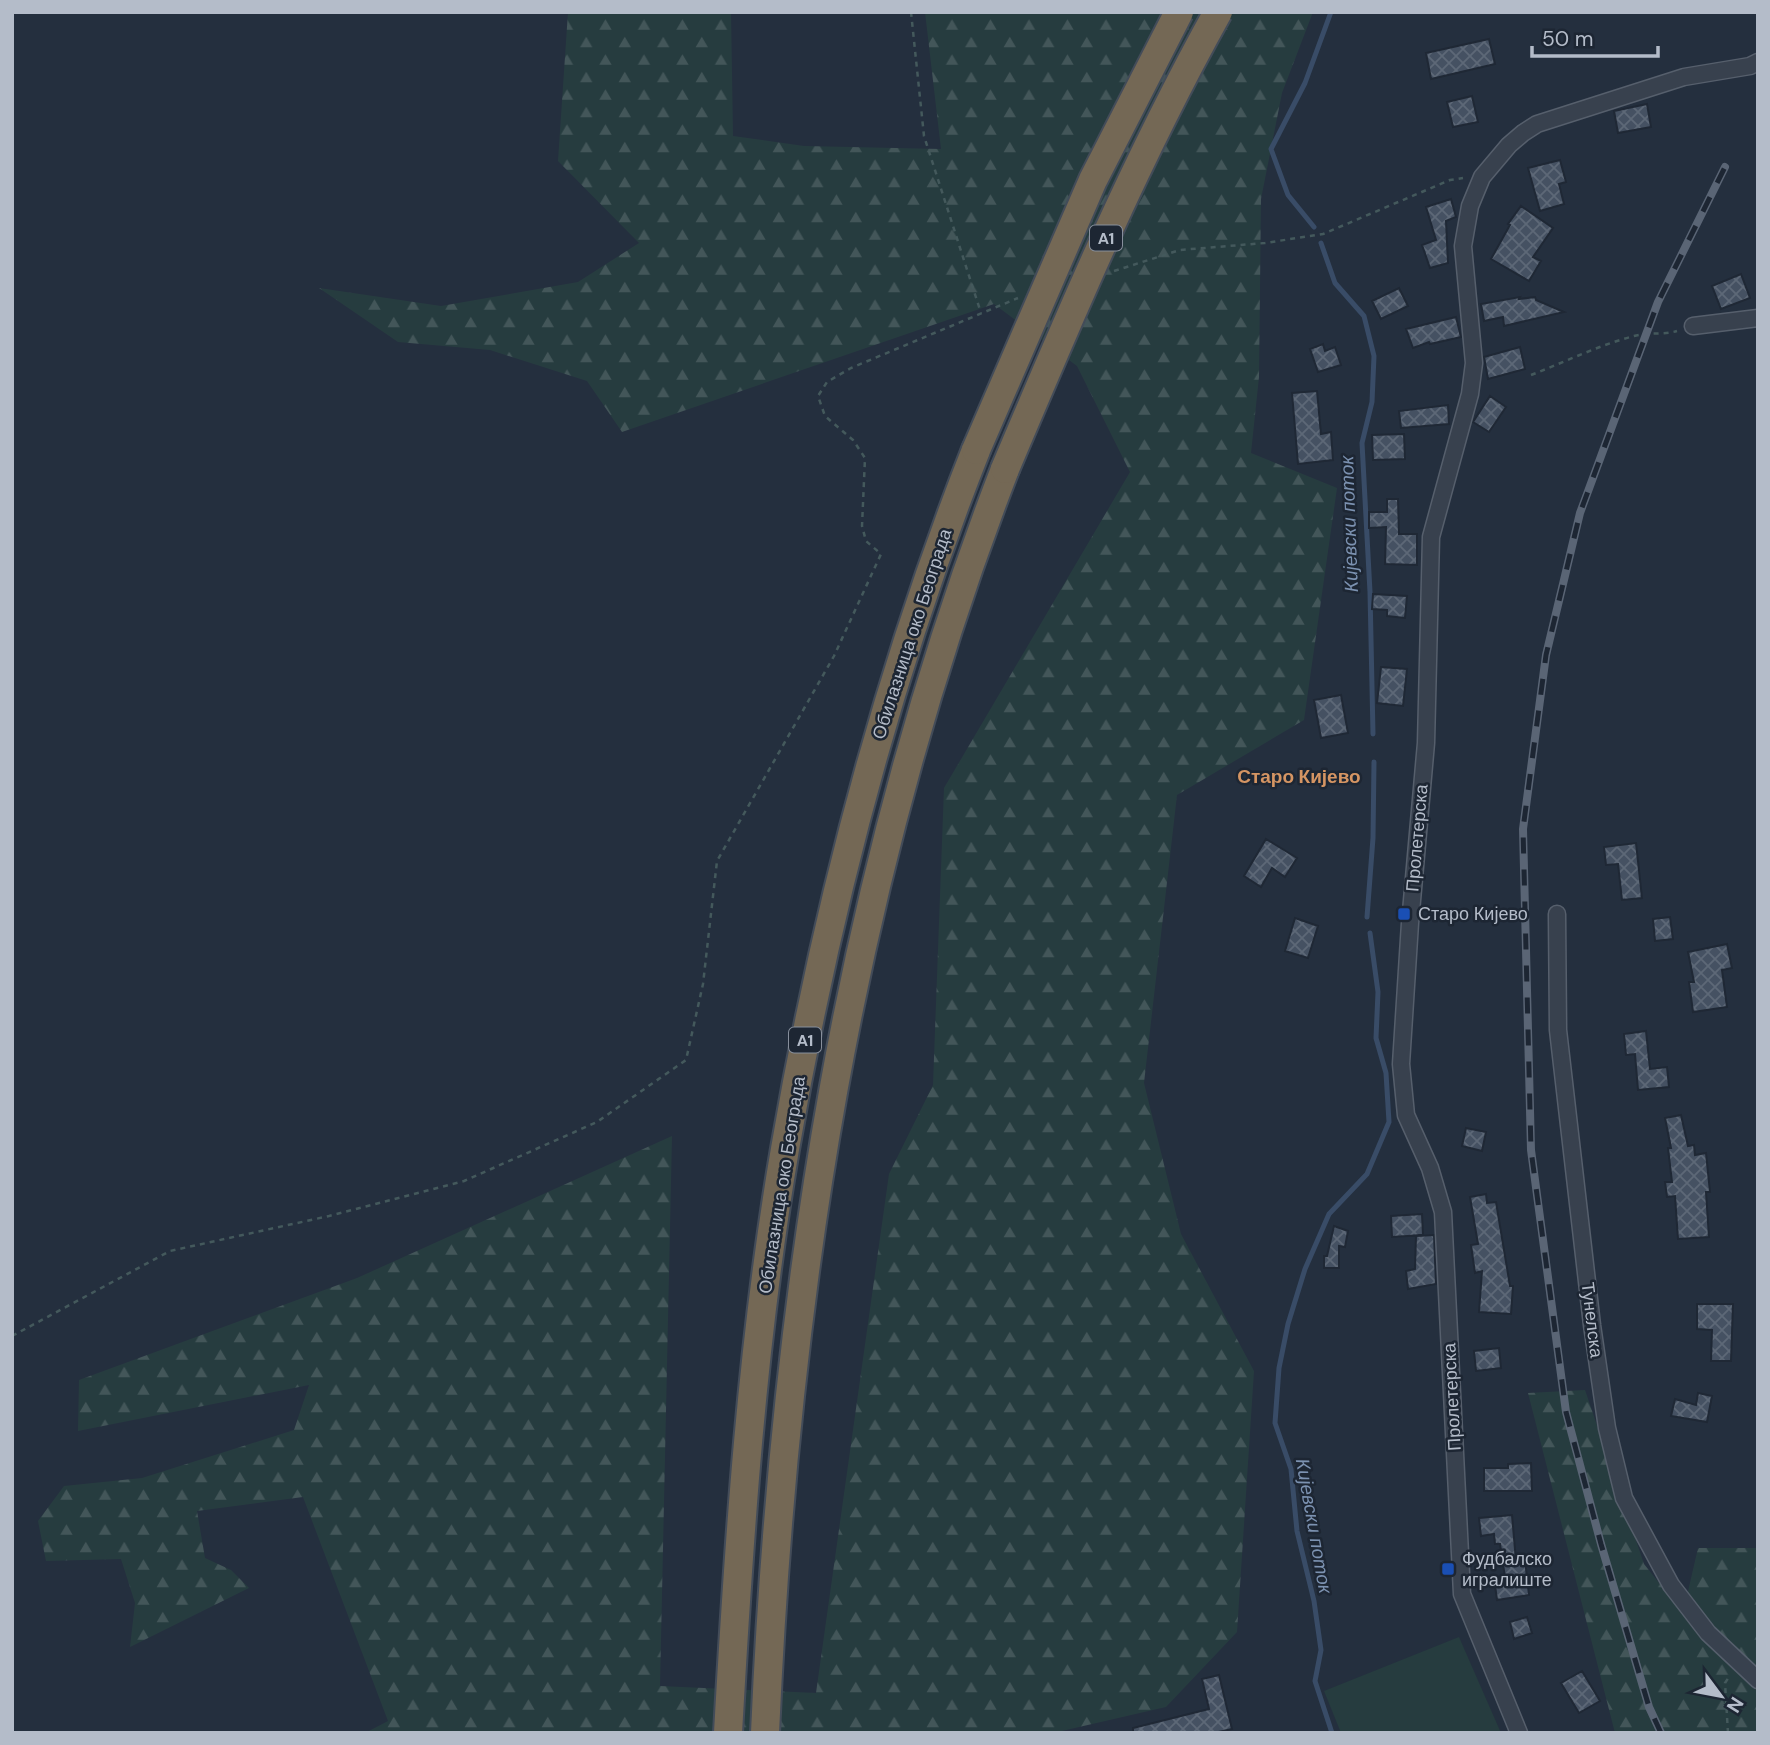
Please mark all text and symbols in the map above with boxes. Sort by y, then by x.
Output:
scale bar [1532,14,1658,58]
text: 50 m [1542,25,1593,53]
road number: A1 [1090,226,1122,250]
water label: Кијевски поток [1334,454,1364,593]
street label: Обилазница око Београда [867,525,958,742]
district label: Старо Кијево [1237,764,1361,789]
street label: Пролетерска [1400,782,1434,893]
place label: Старо Кијево [1418,902,1528,926]
marker: Старо Кијево [1396,906,1412,922]
road number: A1 [789,1028,821,1052]
street label: Обилазница око Београда [753,1074,811,1295]
street label: Тунелска [1575,1281,1609,1360]
street label: Пролетерска [1437,1342,1467,1451]
water label: Кијевски поток [1290,1457,1338,1596]
place label: Фудбалско игралиште [1462,1547,1552,1592]
marker: Фудбалско игралиште [1440,1561,1456,1577]
north arrow [1686,1661,1756,1731]
text: N [1721,1692,1749,1717]

